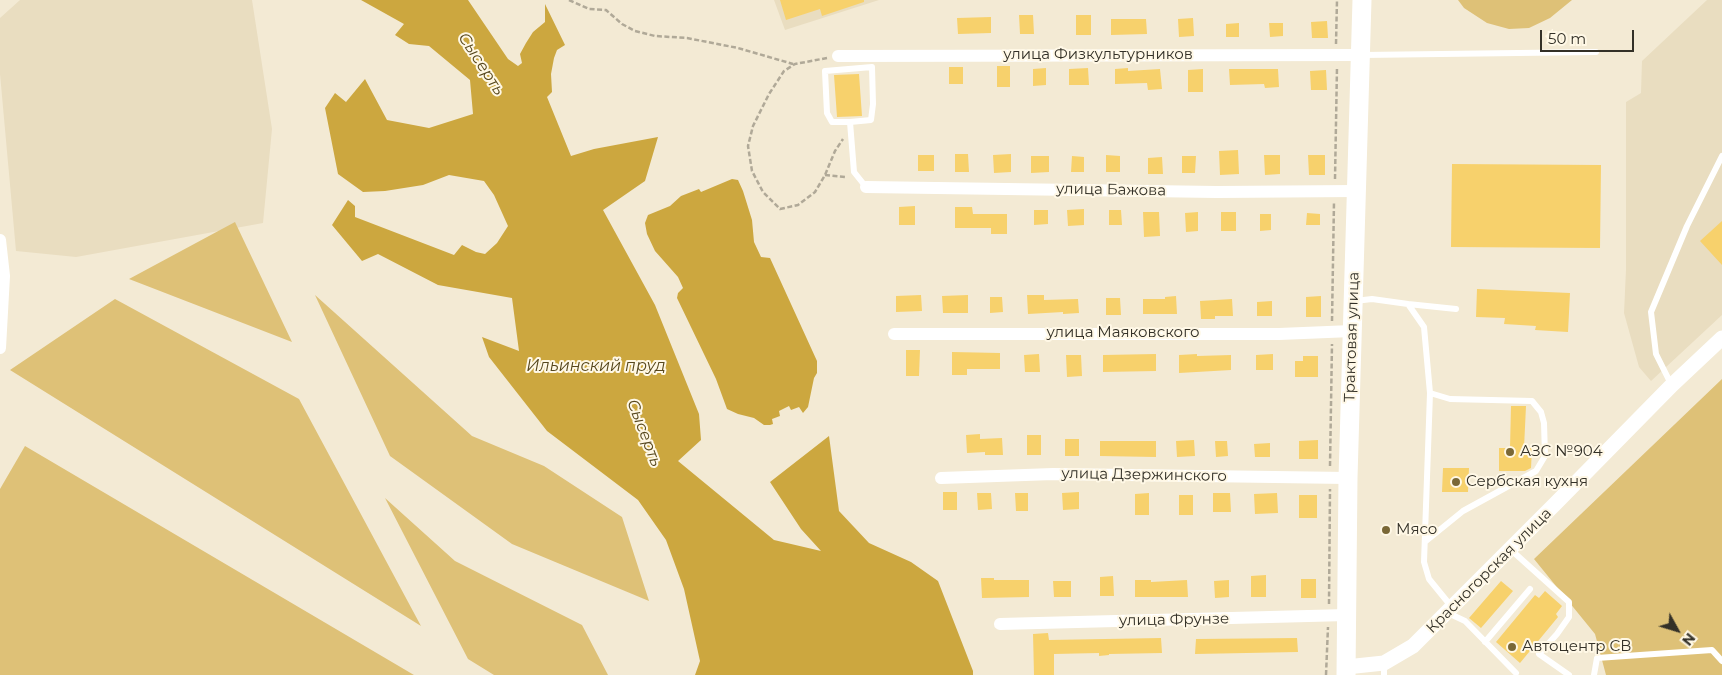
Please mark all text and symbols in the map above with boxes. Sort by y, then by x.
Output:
scale bar [1542,20,1636,52]
water label: Сысерть [454,29,508,99]
text: 50 m [1548,29,1586,48]
street label: улица Физкультурников [1003,46,1193,64]
street label: улица Бажова [1056,180,1166,200]
street label: Трактовая улица [1341,272,1363,402]
street label: улица Маяковского [1047,324,1199,342]
water label: Ильинский пруд [526,356,666,376]
water label: Сысерть [622,397,666,469]
place label: АЗС №904 [1520,443,1603,461]
marker: АЗС №904 [1504,446,1516,458]
street label: улица Дзержинского [1061,465,1227,485]
place label: Сербская кухня [1466,473,1588,491]
marker: Сербская кухня [1450,476,1462,488]
street label: Красногорская улица [1423,505,1555,637]
place label: Мясо [1396,521,1437,539]
marker: Мясо [1380,524,1392,536]
north arrow [1652,605,1702,655]
street label: улица Фрунзе [1119,610,1229,630]
text: N [1678,629,1699,649]
place label: Автоцентр СВ [1522,638,1632,656]
marker: Автоцентр СВ [1506,641,1518,653]

